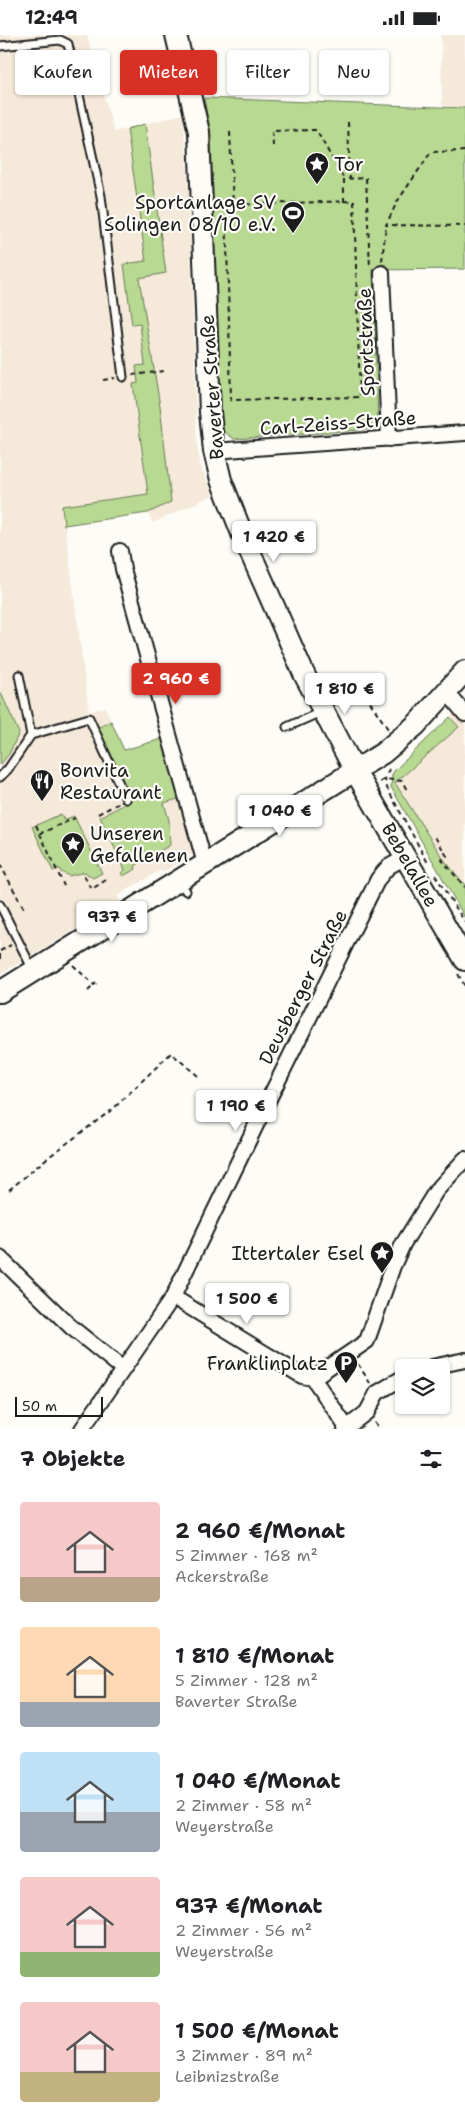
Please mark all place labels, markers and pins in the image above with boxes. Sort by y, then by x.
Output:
place icon: Tor [304,151,330,185]
place label: Tor [334,152,364,177]
place label: Sportanlage SV Solingen 08/10 e.V. [104,190,276,237]
sports icon: Sportanlage SV Solingen 08/10 e.V. [280,200,306,234]
pin: 1 420 € [228,521,320,563]
pin: 2 960 € [130,663,222,705]
pin: 1 810 € [299,673,391,715]
place label: Bonvita Restaurant [60,758,162,805]
restaurant icon: Bonvita Restaurant [29,768,55,802]
pin: 1 040 € [234,795,326,837]
place label: Unseren Gefallenen [90,821,188,868]
place icon: Unseren Gefallenen [60,831,86,865]
pin: 937 € [77,901,147,943]
pin: 1 190 € [190,1089,282,1132]
place icon: Ittertaler Esel [369,1240,395,1274]
place label: Ittertaler Esel [231,1241,364,1266]
pin: 1 500 € [201,1283,293,1325]
parking icon: Franklinplatz [333,1350,359,1384]
place label: Franklinplatz [207,1351,328,1376]

